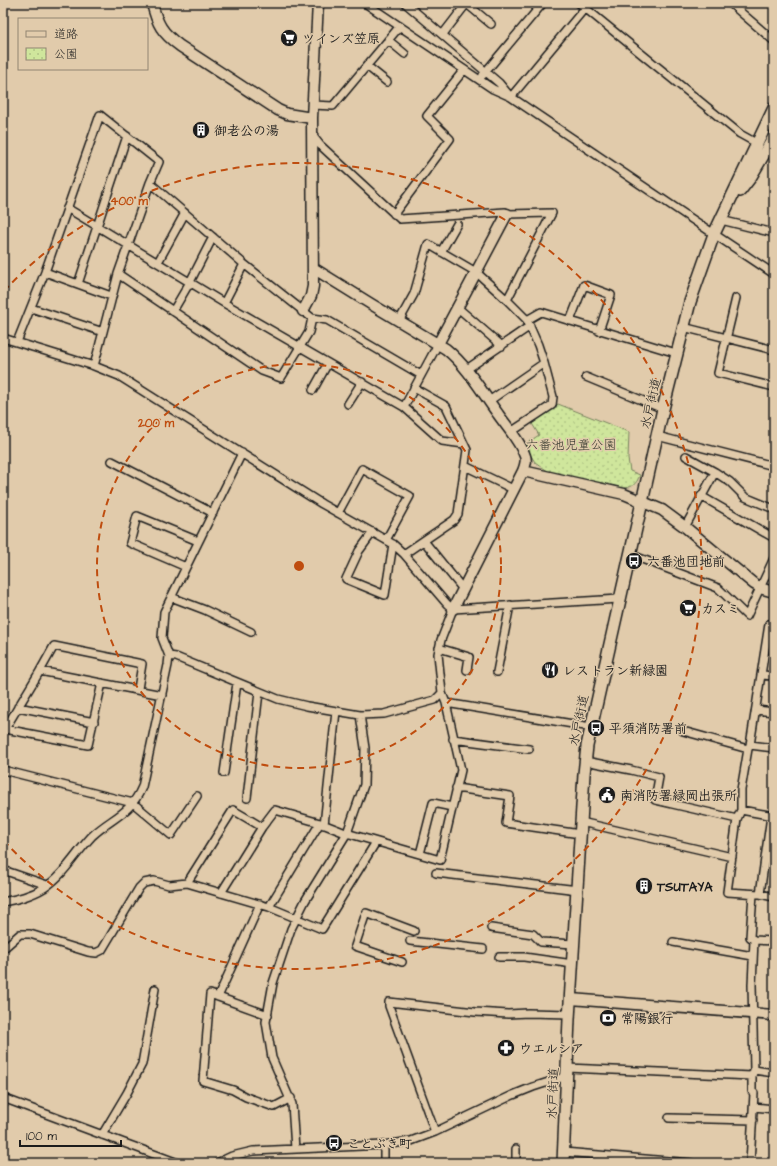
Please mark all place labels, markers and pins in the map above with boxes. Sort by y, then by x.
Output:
supermarket icon: ツインズ笠原 [279,28,299,48]
place label: ツインズ笠原 [302,30,380,48]
building icon: 御老公の湯 [191,120,211,140]
place label: 御老公の湯 [214,122,279,140]
bus stop icon: 六番池団地前 [624,551,644,571]
place label: 六番池団地前 [647,553,725,571]
centre of rings [292,559,306,573]
supermarket icon: カスミ [678,598,698,618]
place label: カスミ [701,600,740,618]
restaurant icon: レストラン新緑園 [540,660,560,680]
place label: レストラン新緑園 [563,662,668,680]
bus stop icon: 平須消防署前 [586,718,606,738]
place label: 平須消防署前 [609,720,687,738]
public building icon: 南消防署緑岡出張所 [597,785,617,805]
place label: 南消防署緑岡出張所 [620,787,737,805]
building icon: TSUTAYA [634,876,654,896]
place label: TSUTAYA [656,878,713,896]
bank icon: 常陽銀行 [598,1008,618,1028]
place label: 常陽銀行 [621,1010,673,1028]
pharmacy icon: ウエルシア [496,1038,516,1058]
place label: ウエルシア [519,1040,584,1058]
bus stop icon: ことぶき町 [324,1133,344,1153]
place label: ことぶき町 [347,1135,412,1153]

